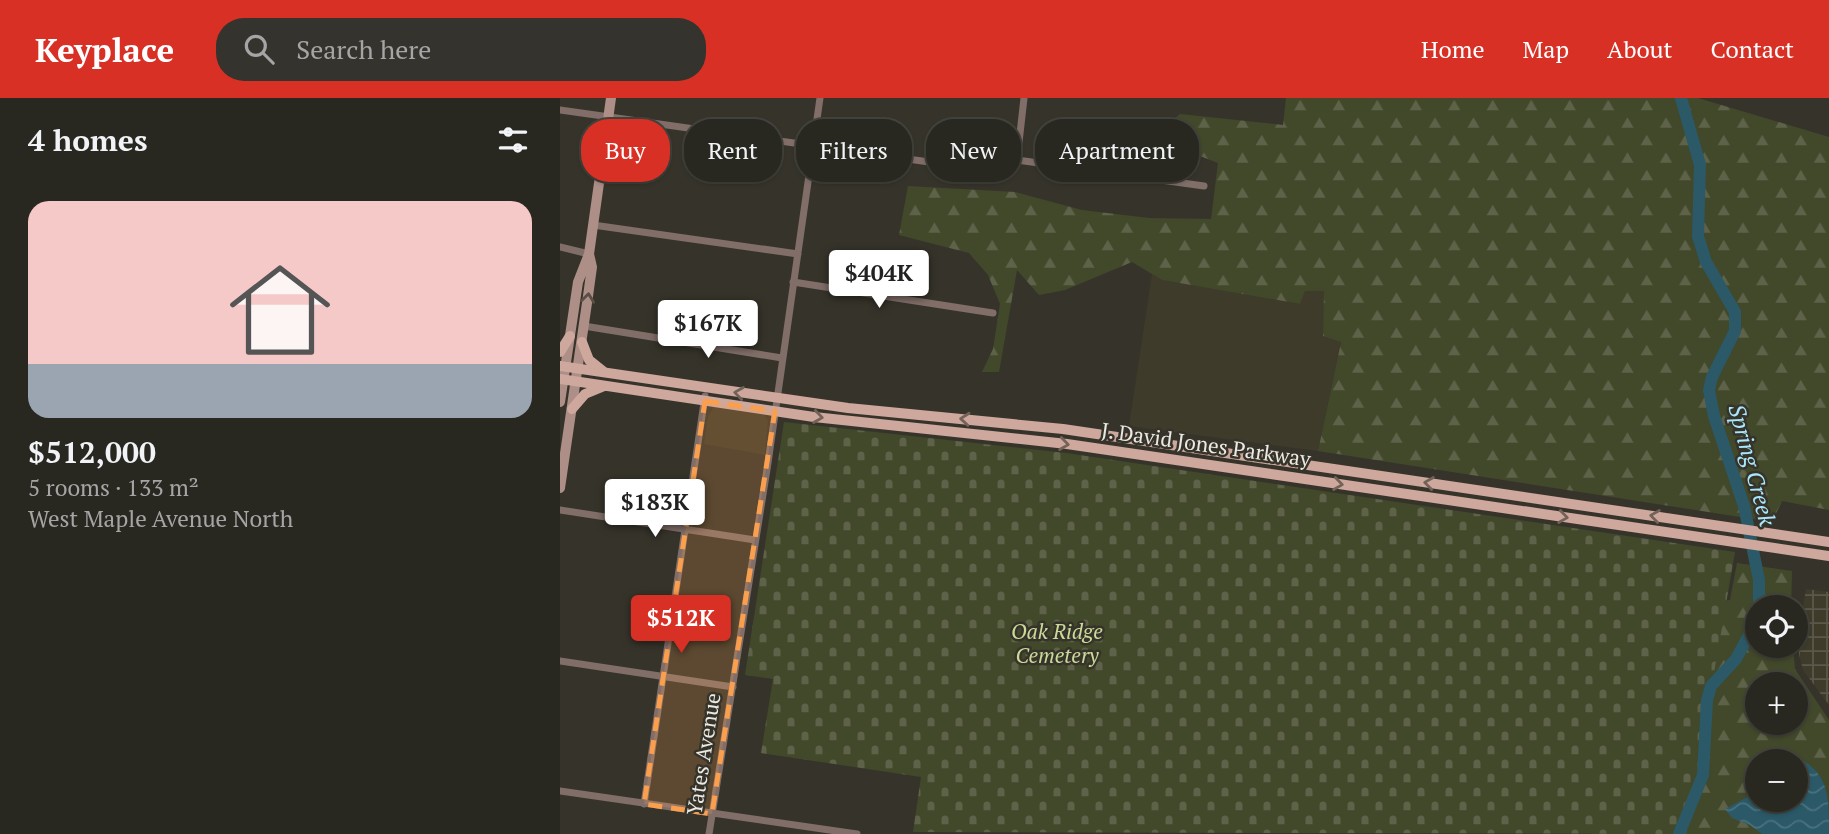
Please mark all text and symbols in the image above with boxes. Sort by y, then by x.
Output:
search box [216,18,706,81]
text: Keyplace [35,28,174,71]
icon: search [240,30,278,68]
text: Search here [296,32,431,66]
text: Home [1421,33,1485,65]
text: Map [1523,33,1569,65]
text: About [1607,33,1673,65]
text: Contact [1711,33,1794,65]
chip: Buy [581,119,670,182]
chip: Rent [684,119,782,182]
chip: Filters [796,119,912,182]
chip: New [926,119,1021,182]
chip: Apartment [1035,119,1199,182]
text: 4 homes [28,120,147,160]
icon: filters [494,121,532,159]
icon: home [217,247,343,373]
pin: $404K [830,250,928,310]
text: $404K [845,257,913,288]
one-way arrow [581,292,596,304]
pin: $167K [659,300,757,360]
text: $167K [674,307,742,338]
one-way arrow [734,386,745,401]
water label: Spring Creek [1721,401,1784,530]
one-way arrow [812,409,824,424]
one-way arrow [960,412,971,427]
street label: J. David Jones Parkway [1100,415,1313,473]
text: $512,000 [28,432,156,472]
one-way arrow [1059,436,1070,451]
text: 5 rooms · 133 m² [28,472,199,503]
one-way arrow [1332,476,1344,491]
one-way arrow [1424,476,1435,491]
pin: $183K [606,480,704,539]
text: $183K [621,486,689,517]
text: West Maple Avenue North [28,503,293,534]
one-way arrow [1557,509,1569,524]
one-way arrow [1649,509,1660,524]
map controls [1745,595,1808,812]
button: locate [1745,595,1808,658]
pin: $512K [632,596,730,655]
text: $512K [647,602,715,633]
park label: Oak Ridge Cemetery [1011,617,1103,669]
button: + [1745,672,1808,735]
street label: Yates Avenue [680,691,726,817]
button: − [1745,749,1808,812]

